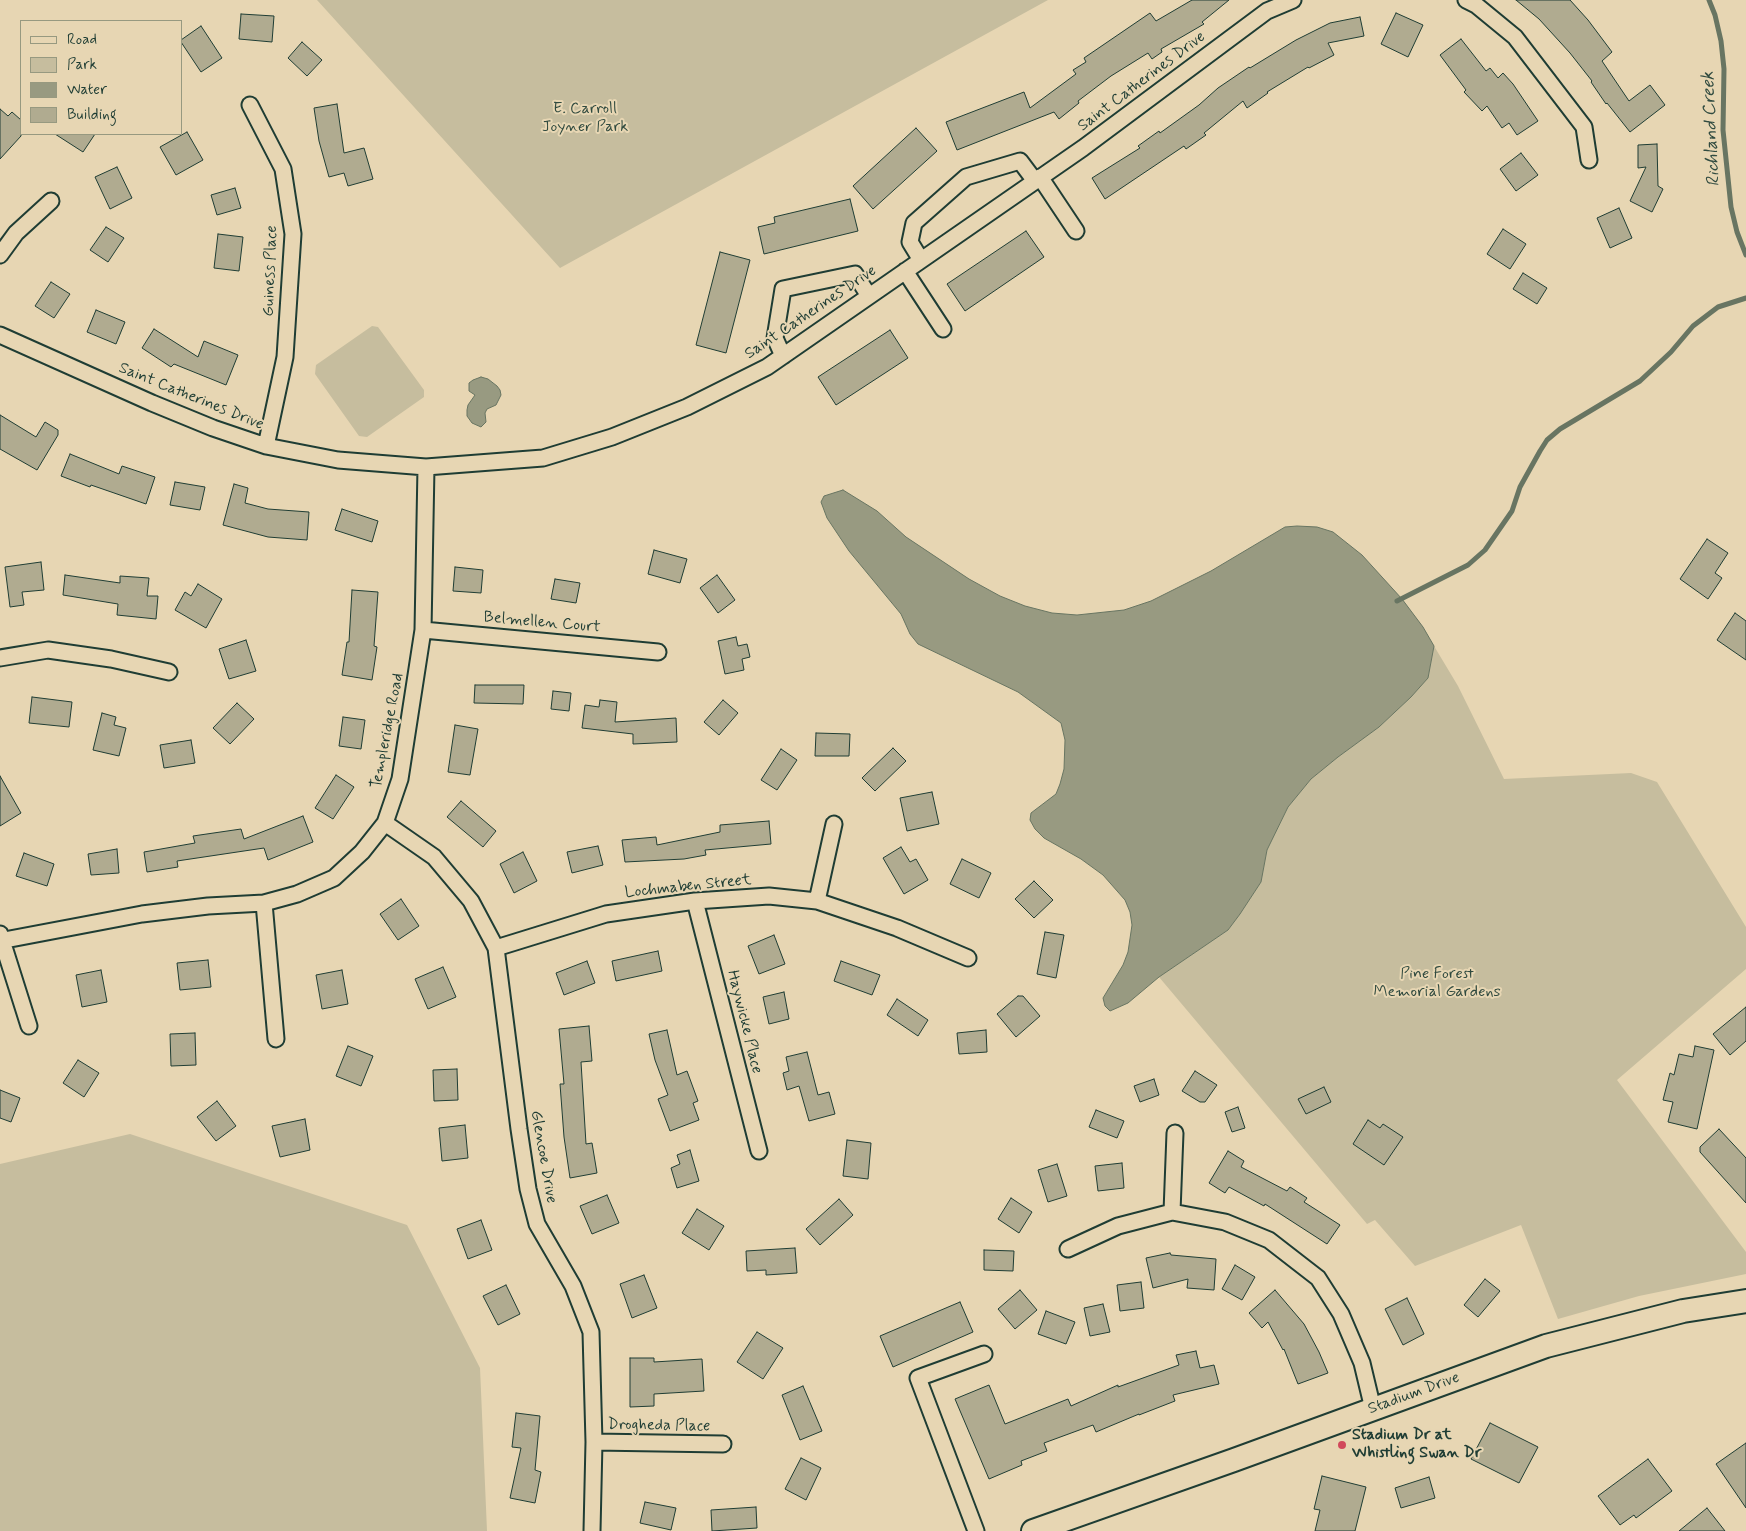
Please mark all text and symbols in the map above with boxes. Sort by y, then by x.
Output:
legend [20,20,182,135]
street label: Saint Catherines Drive [1074,28,1210,136]
text: Road [67,30,97,50]
text: Park [67,55,97,75]
water label: Richland Creek [1698,71,1726,187]
text: Water [67,80,107,100]
park label: E. Carroll Joyner Park [542,100,628,138]
text: Building [67,105,117,125]
street label: Guiness Place [260,225,282,317]
street label: Saint Catherines Drive [741,262,881,364]
street label: Saint Catherines Drive [116,359,266,435]
street label: Belmellen Court [483,608,601,638]
street label: Templeridge Road [367,672,409,790]
street label: Lochmaben Street [624,871,752,903]
park label: Pine Forest Memorial Gardens [1373,965,1501,1003]
street label: Haywicke Place [722,968,766,1076]
street label: Glencoe Drive [525,1109,561,1205]
street label: Stadium Drive [1366,1369,1462,1419]
street label: Drogheda Place [608,1416,710,1436]
place label: Stadium Dr at Whistling Swan Dr [1352,1426,1481,1464]
marker: Stadium Dr at Whistling Swan Dr [1336,1439,1348,1451]

